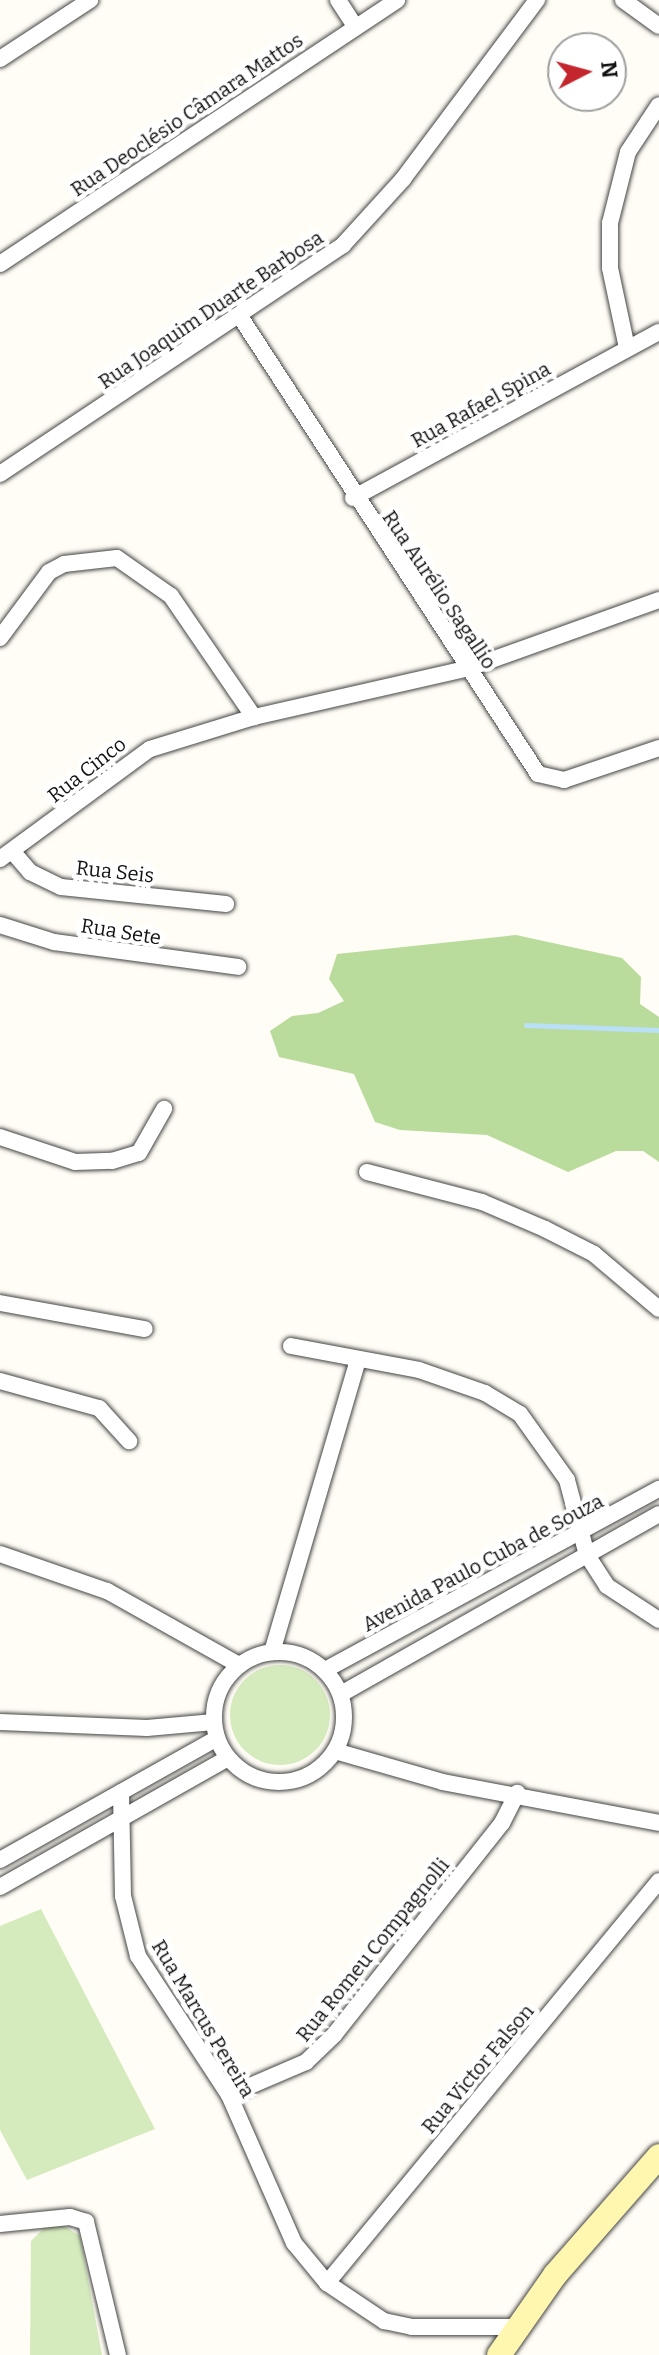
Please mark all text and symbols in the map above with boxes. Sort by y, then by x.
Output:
street label: Rua Deoclésio Câmara Mattos [66,28,308,202]
north arrow [547,32,627,112]
text: N [595,60,624,79]
street label: Rua Joaquim Duarte Barbosa [94,226,328,394]
street label: Rua Rafael Spina [407,357,555,453]
street label: Rua Aurélio Sagallio [377,506,501,674]
street label: Rua Cinco [43,732,131,808]
street label: Rua Seis [75,856,155,888]
street label: Rua Sete [79,914,163,950]
street label: Avenida Paulo Cuba de Souza [358,1489,608,1637]
street label: Rua Romeu Compagnolli [292,1853,454,2047]
street label: Rua Marcus Pereira [146,1936,260,2102]
street label: Rua Victor Falson [417,1999,539,2139]

